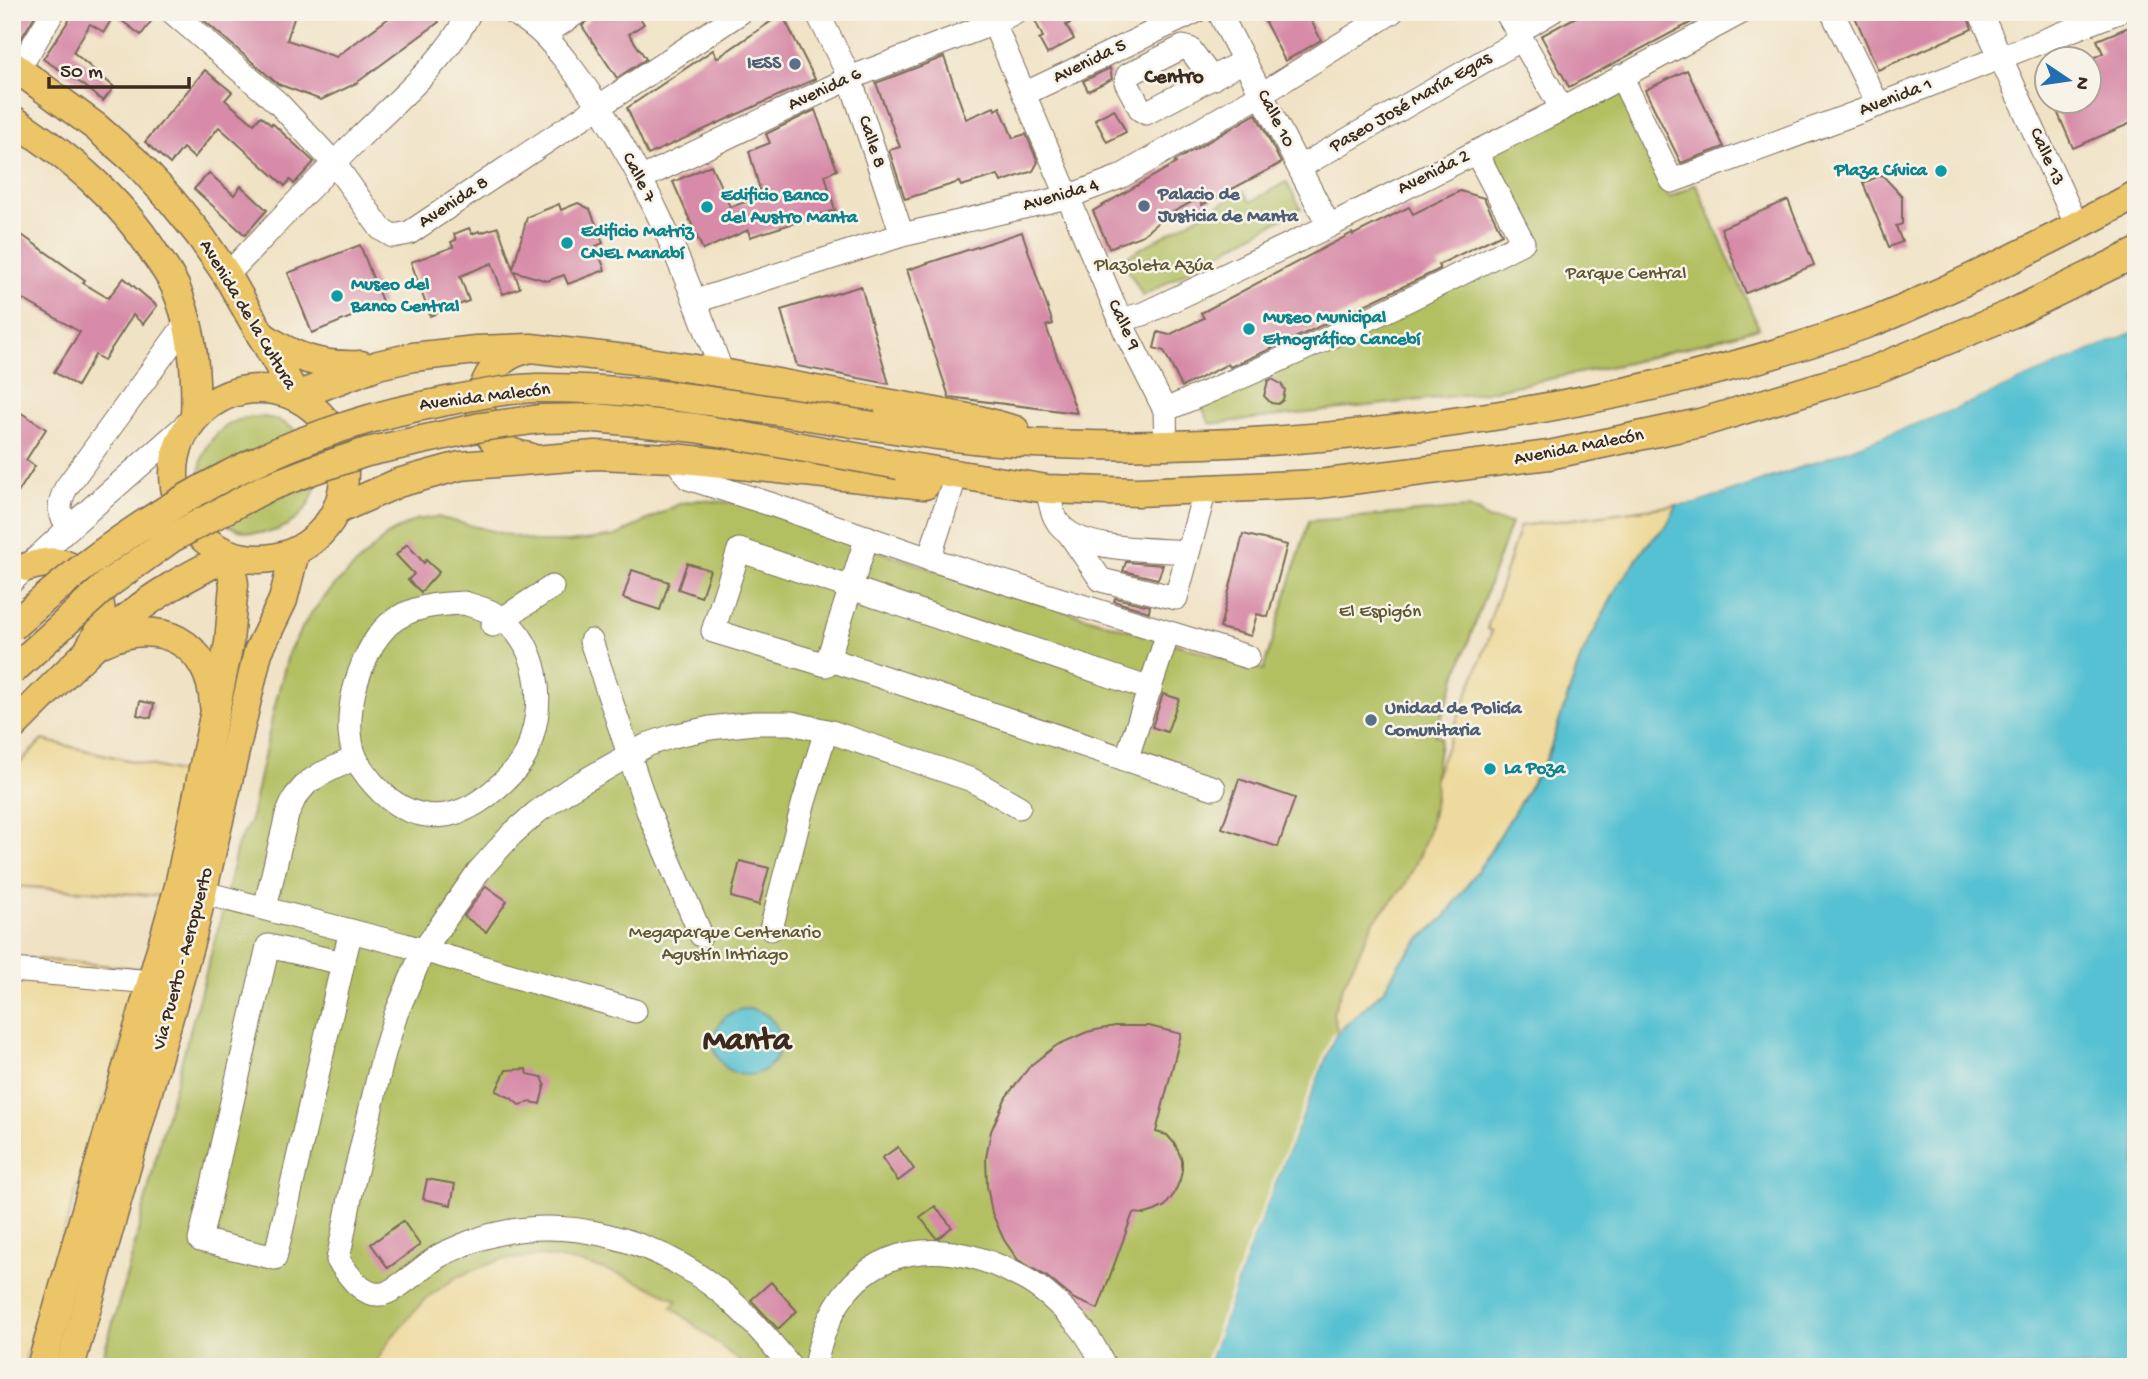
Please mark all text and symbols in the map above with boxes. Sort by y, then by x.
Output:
street label: Avenida 5 [1050,34,1130,90]
scale bar [49,46,189,90]
north arrow [2032,46,2102,116]
street label: Paseo José María Egas [1325,47,1497,159]
place label: IESS [747,53,782,76]
marker: IESS [787,56,803,72]
text: 50 m [60,61,103,86]
street label: Avenida 6 [785,63,866,117]
district label: Centro [1143,66,1204,91]
street label: Avenida 1 [1856,74,1936,122]
text: N [2069,74,2094,92]
street label: Calle 10 [1251,86,1299,152]
street label: Calle 8 [852,113,890,171]
street label: Calle 13 [2023,124,2069,190]
street label: Avenida 2 [1394,145,1474,201]
street label: Calle 7 [616,149,661,208]
place label: Plaza Cívica [1833,160,1928,183]
marker: Plaza Cívica [1933,163,1949,179]
street label: Avenida 8 [415,172,493,234]
street label: Avenida 4 [1020,174,1102,218]
place label: Palacio de Justicia de Manta [1157,184,1299,229]
place label: Edificio Banco del Austro Manta [721,185,859,230]
marker: Palacio de Justicia de Manta [1136,198,1152,214]
marker: Edificio Banco del Austro Manta [699,199,715,215]
place label: Edificio Matriz CNEL Manabí [580,221,695,266]
marker: Edificio Matriz CNEL Manabí [559,235,575,251]
street label: Avenida de la Cultura [193,236,302,395]
park label: Plazoleta Azúa [1093,255,1215,278]
park label: Parque Central [1565,263,1686,286]
place label: Museo del Banco Central [350,274,459,319]
marker: Museo del Banco Central [329,288,345,304]
street label: Calle 9 [1101,296,1145,354]
place label: Museo Municipal Etnográfico Cancebí [1263,307,1421,352]
marker: Museo Municipal Etnográfico Cancebí [1241,321,1257,337]
street label: Avenida Malecón [418,379,552,417]
street label: Avenida Malecón [1512,424,1646,472]
park label: El Espigón [1339,601,1421,624]
place label: Unidad de Policía Comunitaria [1384,698,1523,743]
marker: Unidad de Policía Comunitaria [1363,712,1379,728]
place label: La Poza [1504,758,1567,781]
marker: La Poza [1482,761,1498,777]
street label: Via Puerto - Aeropuerto [148,865,220,1054]
park label: Megaparque Centenario Agustín Intriago [629,922,821,967]
district label: Manta [703,1023,793,1061]

